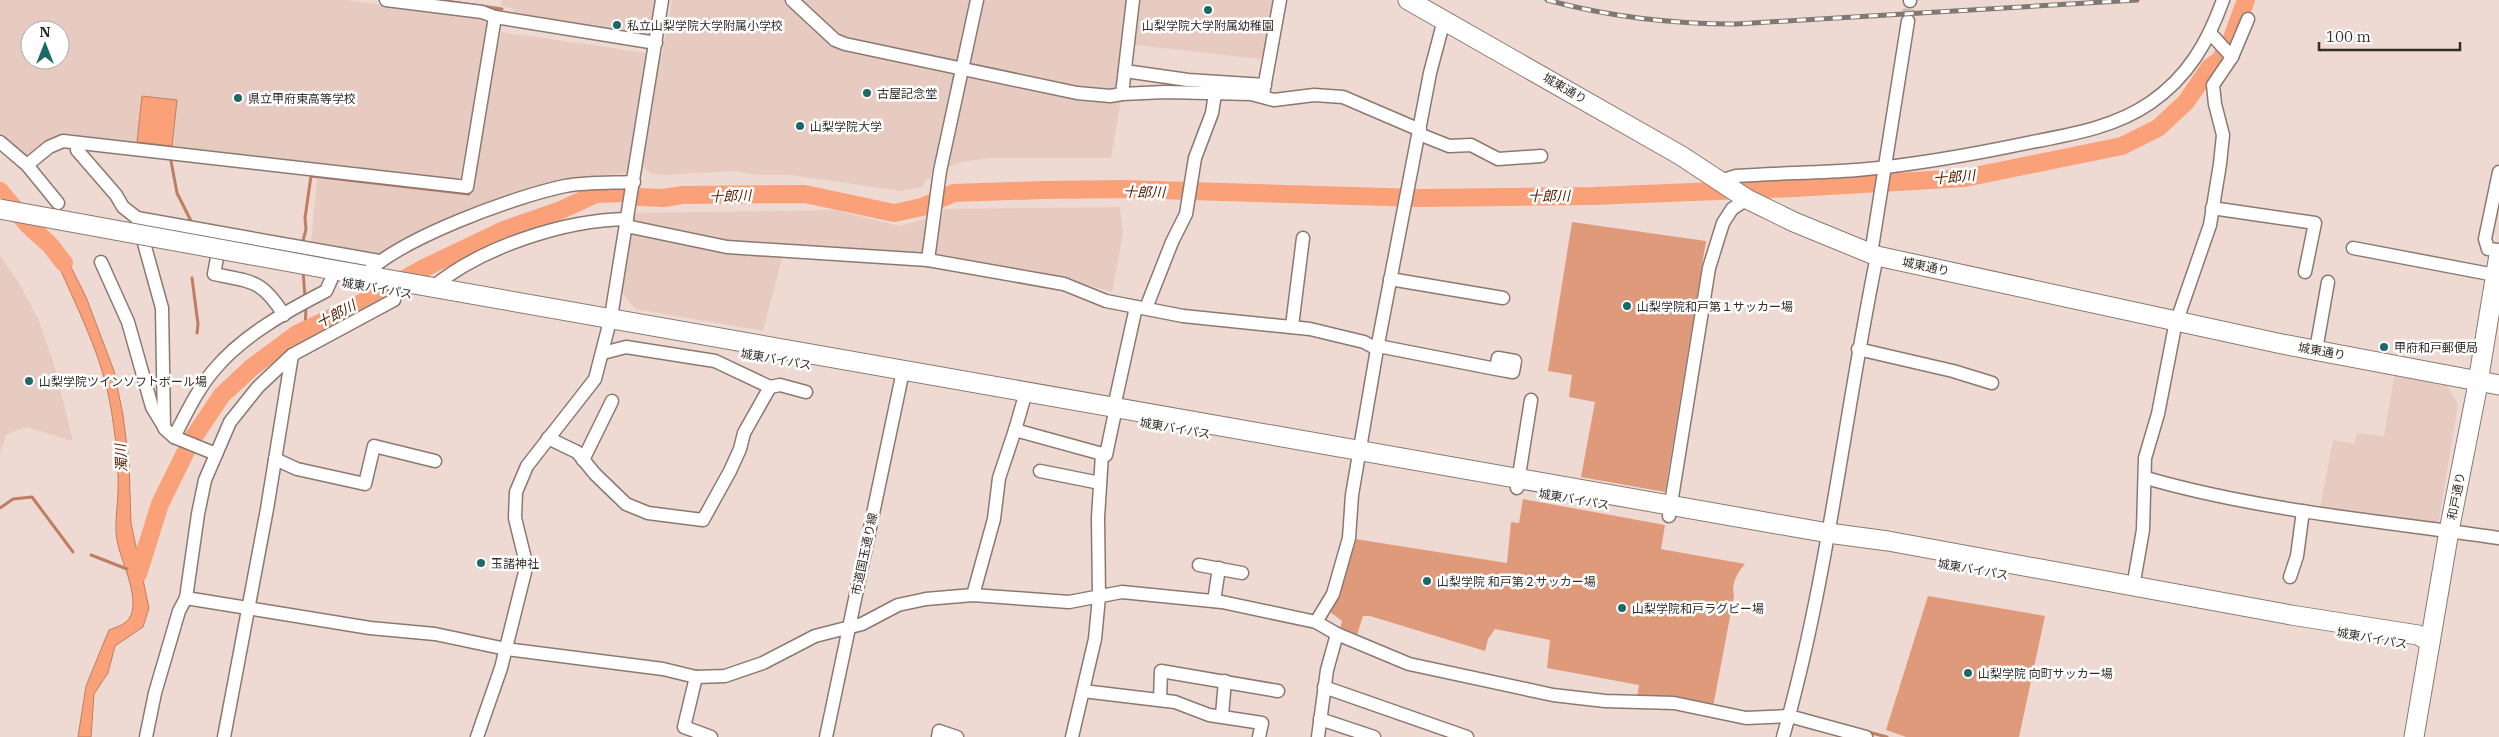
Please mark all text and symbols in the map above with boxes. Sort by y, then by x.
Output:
marker: 山梨学院大学附属幼稚園 [1202,4,1214,16]
place label: 私立山梨学院大学附属小学校 [627,18,783,33]
place label: 山梨学院大学附属幼稚園 [1142,18,1274,33]
marker: 私立山梨学院大学附属小学校 [611,19,623,31]
north arrow [20,20,70,70]
scale bar [2319,20,2460,52]
text: N [39,23,51,41]
text: 100 m [2326,27,2371,46]
street label: 城東通り [1540,70,1590,106]
place label: 古屋記念堂 [877,86,937,101]
marker: 古屋記念堂 [861,87,873,99]
place label: 県立甲府東高等学校 [248,91,356,106]
marker: 県立甲府東高等学校 [232,92,244,104]
place label: 山梨学院大学 [810,119,882,134]
marker: 山梨学院大学 [794,120,806,132]
water label: 十郎川 [1932,166,1978,188]
water label: 十郎川 [1123,183,1167,201]
water label: 十郎川 [709,186,753,206]
water label: 十郎川 [1528,187,1572,205]
street label: 城東通り [1901,254,1951,278]
street label: 城東バイパス [340,274,414,302]
water label: 十郎川 [313,295,361,332]
place label: 山梨学院和戸第１サッカー場 [1637,299,1793,314]
marker: 山梨学院和戸第１サッカー場 [1621,300,1633,312]
street label: 城東通り [2297,339,2347,363]
place label: 甲府和戸郵便局 [2394,340,2478,355]
marker: 甲府和戸郵便局 [2378,341,2390,353]
street label: 城東バイパス [739,345,813,373]
place label: 山梨学院ツインソフトボール場 [39,374,207,389]
marker: 山梨学院ツインソフトボール場 [23,375,35,387]
street label: 城東バイパス [1138,414,1212,442]
water label: 濁川 [111,442,131,472]
street label: 和戸通り [2444,471,2468,521]
street label: 城東バイパス [1537,485,1611,513]
street label: 市道国玉通り線 [848,511,880,597]
street label: 城東バイパス [1936,555,2010,583]
place label: 玉諸神社 [491,556,539,571]
marker: 玉諸神社 [475,557,487,569]
place label: 山梨学院 和戸第２サッカー場 [1437,574,1596,589]
marker: 山梨学院 和戸第２サッカー場 [1421,575,1433,587]
place label: 山梨学院和戸ラグビー場 [1632,601,1764,616]
marker: 山梨学院和戸ラグビー場 [1616,602,1628,614]
street label: 城東バイパス [2335,624,2409,652]
place label: 山梨学院 向町サッカー場 [1978,666,2113,681]
marker: 山梨学院 向町サッカー場 [1962,667,1974,679]

